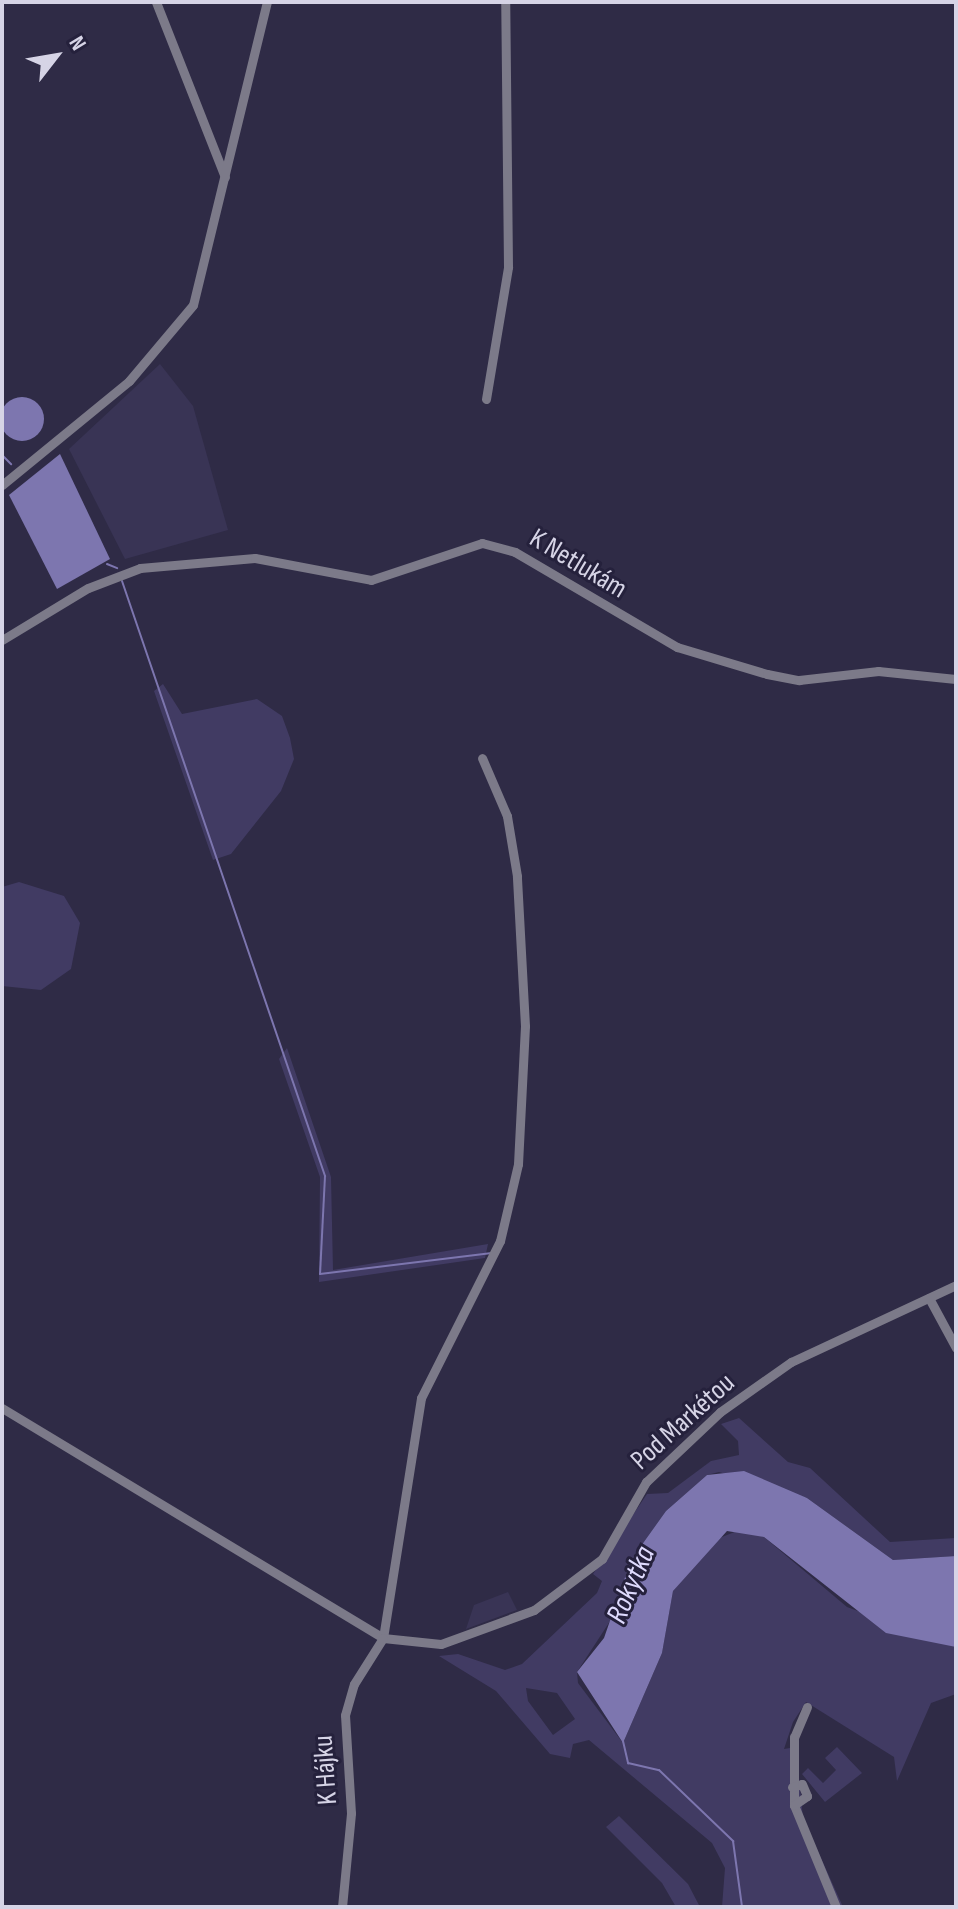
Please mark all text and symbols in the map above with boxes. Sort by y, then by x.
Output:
north arrow [16,16,96,96]
text: N [62,31,92,55]
street label: K Netlukám [523,522,633,606]
street label: Pod Markétou [624,1367,742,1477]
water label: Rokytka [599,1541,663,1629]
street label: K Hájku [307,1734,345,1806]

